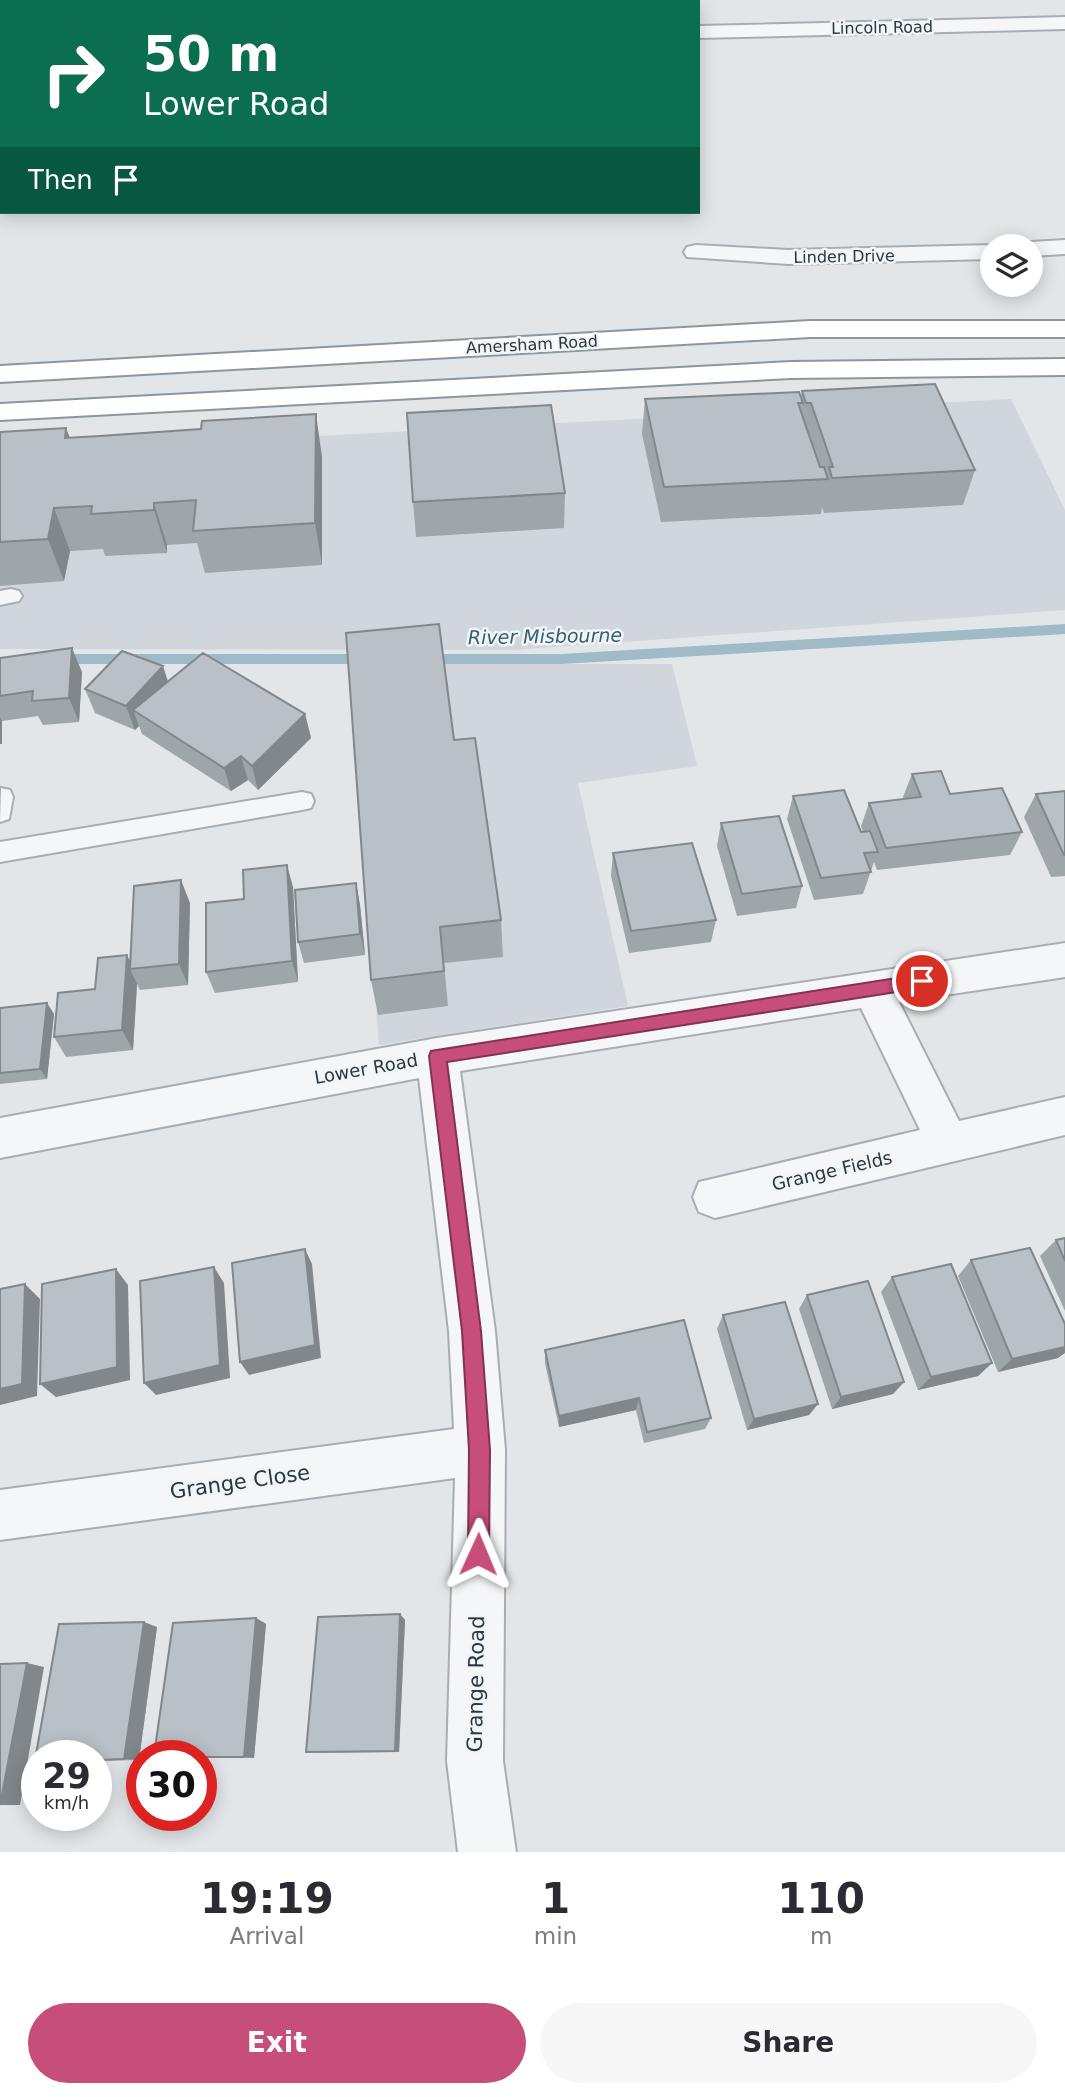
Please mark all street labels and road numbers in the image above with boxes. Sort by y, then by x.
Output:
street label: Lincoln Road [831,17,933,38]
street label: Linden Drive [793,246,895,267]
street label: Amersham Road [466,332,598,357]
street label: Lower Road [312,1049,419,1088]
street label: Grange Fields [770,1146,894,1195]
street label: Grange Close [168,1460,312,1504]
street label: Grange Road [463,1615,489,1753]

